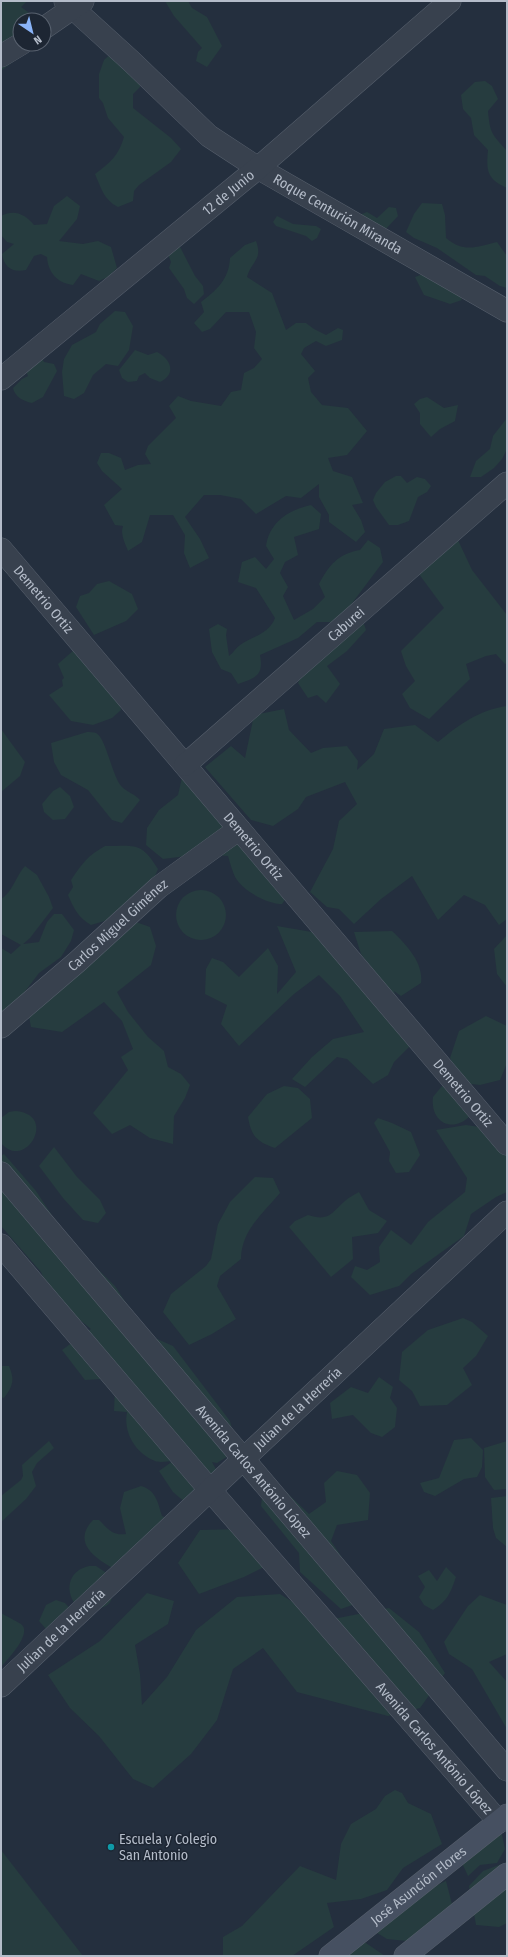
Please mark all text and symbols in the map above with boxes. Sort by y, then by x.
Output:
north arrow [12,12,52,52]
text: N [31,33,44,47]
street label: 12 de Junio [199,167,258,219]
street label: Roque Centurión Miranda [270,171,405,258]
street label: Demetrio Ortiz [10,562,77,637]
street label: Caburei [324,604,368,645]
street label: Demetrio Ortiz [220,809,287,884]
street label: Carlos Miguel Giménez [64,875,172,975]
street label: Demetrio Ortiz [430,1056,497,1131]
street label: Julian de la Herrería [250,1363,345,1454]
street label: Avenida Carlos António López [192,1402,315,1542]
street label: Julian de la Herrería [14,1585,109,1676]
street label: Avenida Carlos António López [372,1679,496,1818]
place label: Escuela y Colegio San Antonio [119,1831,217,1864]
marker: Escuela y Colegio San Antonio [106,1842,116,1852]
street label: José Asunción Flores [367,1843,470,1929]

